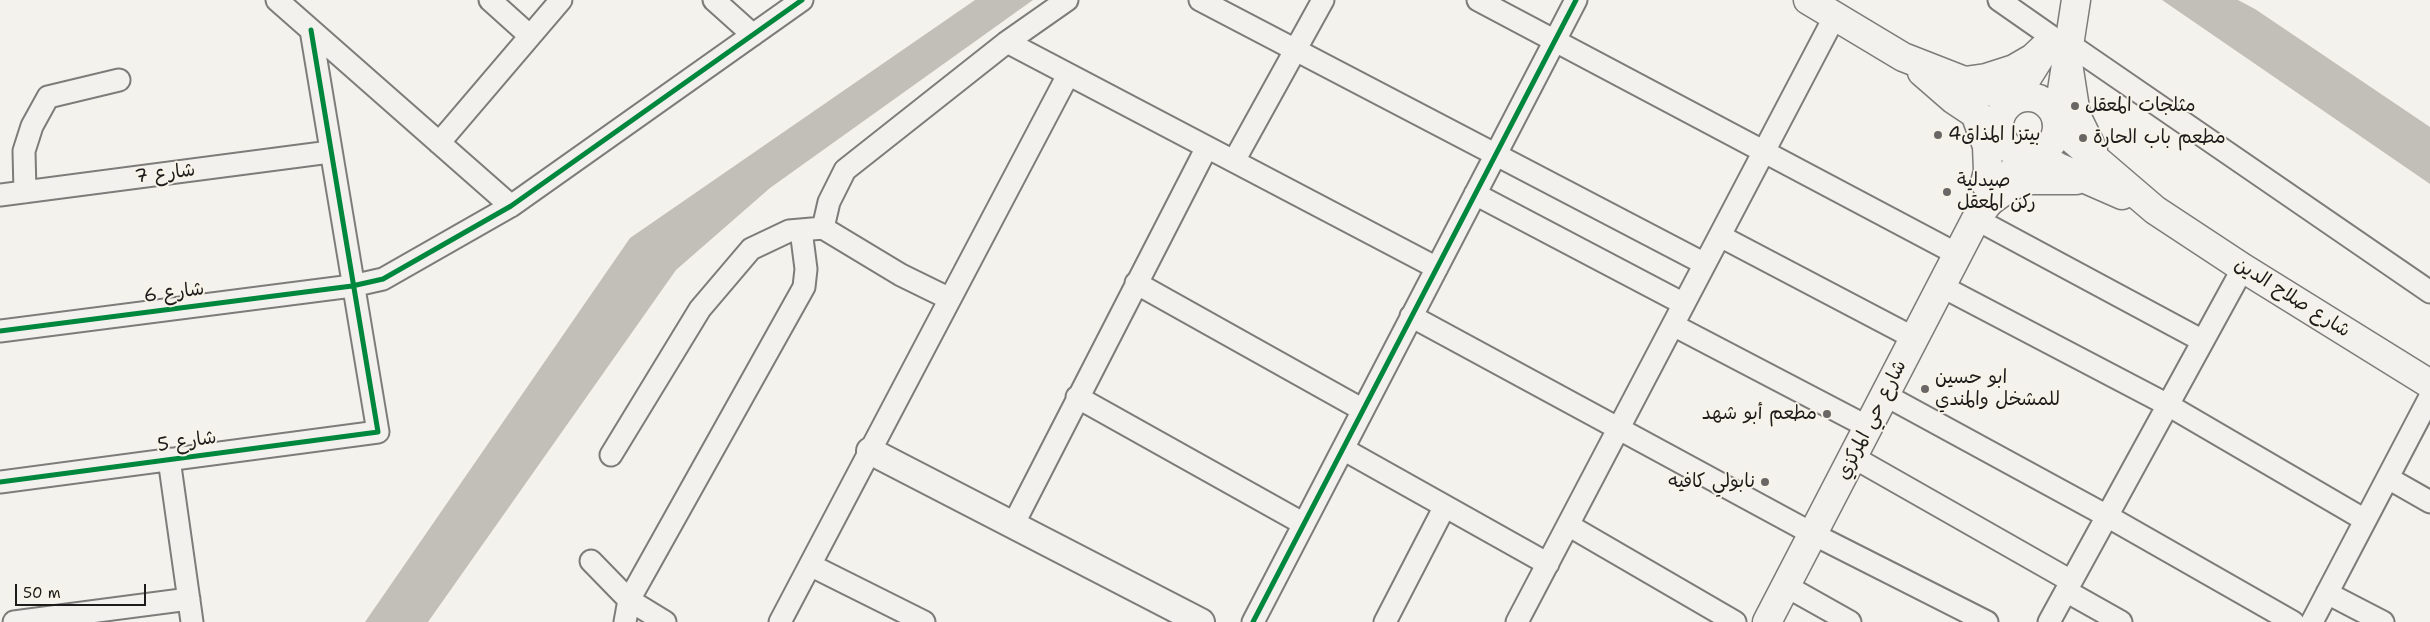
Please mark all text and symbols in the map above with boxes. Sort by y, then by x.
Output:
place label: مثلجات المعقل [2085,95,2196,117]
marker: مثلجات المعقل [2069,100,2081,112]
place label: بيتزا المذاق4 [1948,124,2041,146]
place label: مطعم باب الحارة [2093,127,2226,149]
marker: بيتزا المذاق4 [1932,129,1944,141]
marker: مطعم باب الحارة [2077,132,2089,144]
street label: شارع 7 [133,159,197,189]
place label: صيدلية ركن المعقل [1957,170,2036,214]
marker: صيدلية ركن المعقل [1941,186,1953,198]
street label: شارع صلاح الدين [2230,253,2354,343]
street label: شارع 6 [142,278,206,308]
street label: شارع حي المركزي [1832,356,1912,484]
place label: ابو حسين للمشخل والمندي [1935,367,2060,411]
marker: ابو حسين للمشخل والمندي [1919,383,1931,395]
place label: مطعم أبو شهد [1702,403,1817,425]
marker: مطعم أبو شهد [1821,408,1833,420]
street label: شارع 5 [156,427,218,457]
place label: نابولي كافيه [1668,471,1755,493]
marker: نابولي كافيه [1759,476,1771,488]
scale bar [18,574,149,606]
text: 50 m [23,583,61,603]

